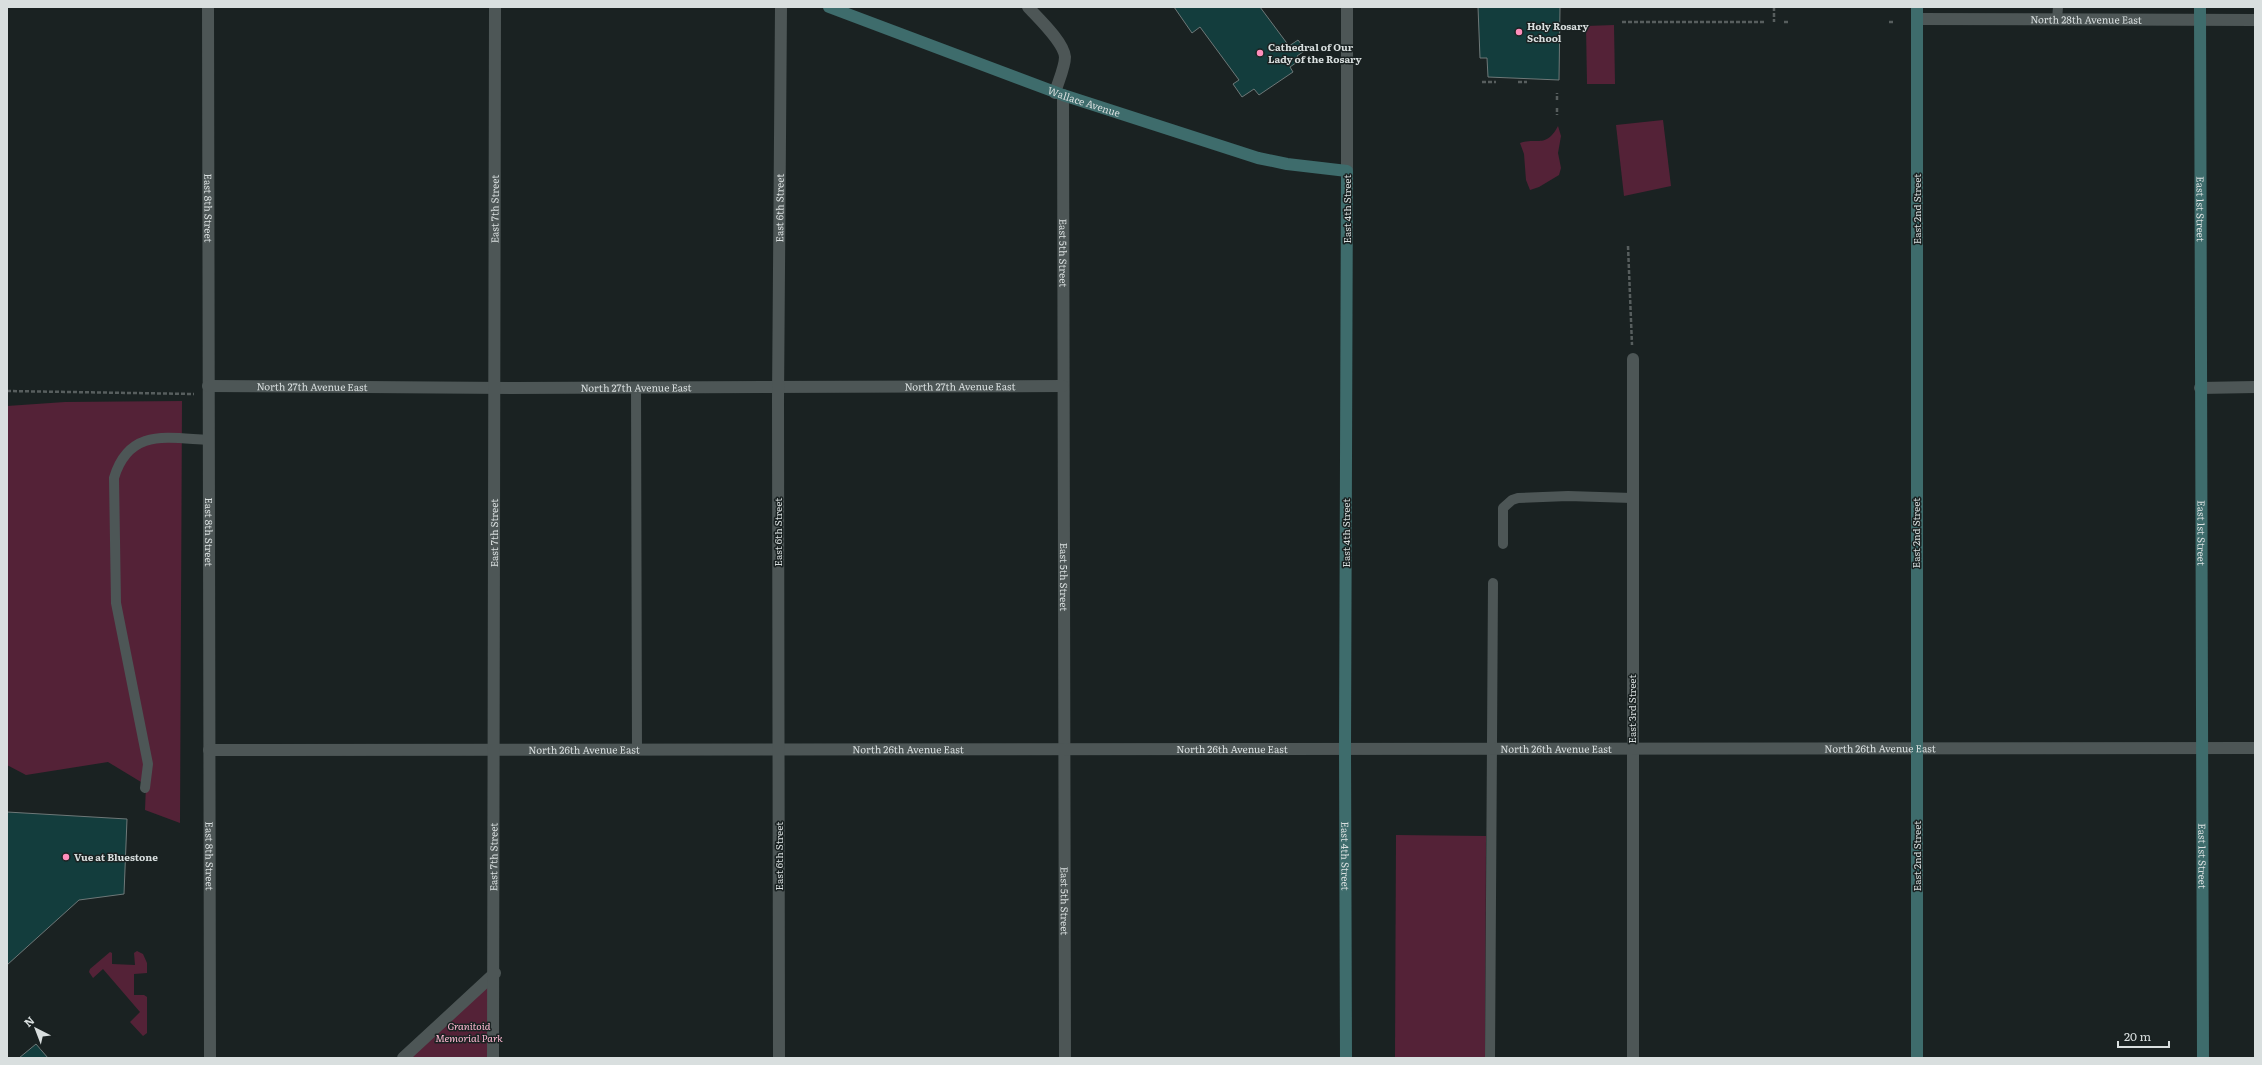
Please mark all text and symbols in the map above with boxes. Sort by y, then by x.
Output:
street label: North 28th Avenue East [2030,11,2142,27]
place label: Holy Rosary School [1527,18,1589,45]
marker: Holy Rosary School [1514,27,1524,37]
place label: Cathedral of Our Lady of the Rosary [1268,39,1362,66]
marker: Cathedral of Our Lady of the Rosary [1255,48,1265,58]
street label: Wallace Avenue [1046,82,1122,120]
street label: East 8th Street [201,173,216,243]
street label: East 6th Street [771,174,787,242]
street label: East 2nd Street [1909,174,1924,244]
street label: East 7th Street [487,175,502,243]
street label: East 4th Street [1339,175,1354,243]
street label: East 1st Street [2193,176,2209,242]
street label: East 5th Street [1056,219,1071,287]
street label: North 27th Avenue East [256,378,368,394]
street label: North 27th Avenue East [904,378,1016,394]
street label: North 27th Avenue East [580,379,692,395]
street label: East 8th Street [202,497,217,567]
street label: East 6th Street [770,498,785,566]
street label: East 2nd Street [1908,498,1923,568]
street label: East 7th Street [486,499,501,567]
street label: East 4th Street [1338,499,1353,567]
street label: East 1st Street [2194,500,2210,566]
street label: East 5th Street [1057,543,1072,611]
street label: East 3rd Street [1624,675,1639,743]
street label: North 26th Avenue East [1824,740,1936,755]
street label: North 26th Avenue East [852,741,964,756]
street label: North 26th Avenue East [1176,741,1288,756]
street label: North 26th Avenue East [1500,741,1612,756]
street label: North 26th Avenue East [528,742,640,757]
street label: East 8th Street [203,821,218,891]
street label: East 2nd Street [1909,821,1924,891]
street label: East 6th Street [771,822,786,890]
street label: East 4th Street [1338,822,1353,891]
street label: East 7th Street [485,823,500,891]
street label: East 1st Street [2195,823,2211,889]
place label: Vue at Bluestone [74,849,158,864]
marker: Vue at Bluestone [61,852,71,862]
street label: East 5th Street [1058,867,1073,935]
north arrow [16,1009,56,1049]
text: N [20,1012,37,1030]
park label: Granitoid Memorial Park [435,1018,503,1045]
scale bar [2118,1023,2169,1049]
text: 20 m [2124,1027,2151,1045]

